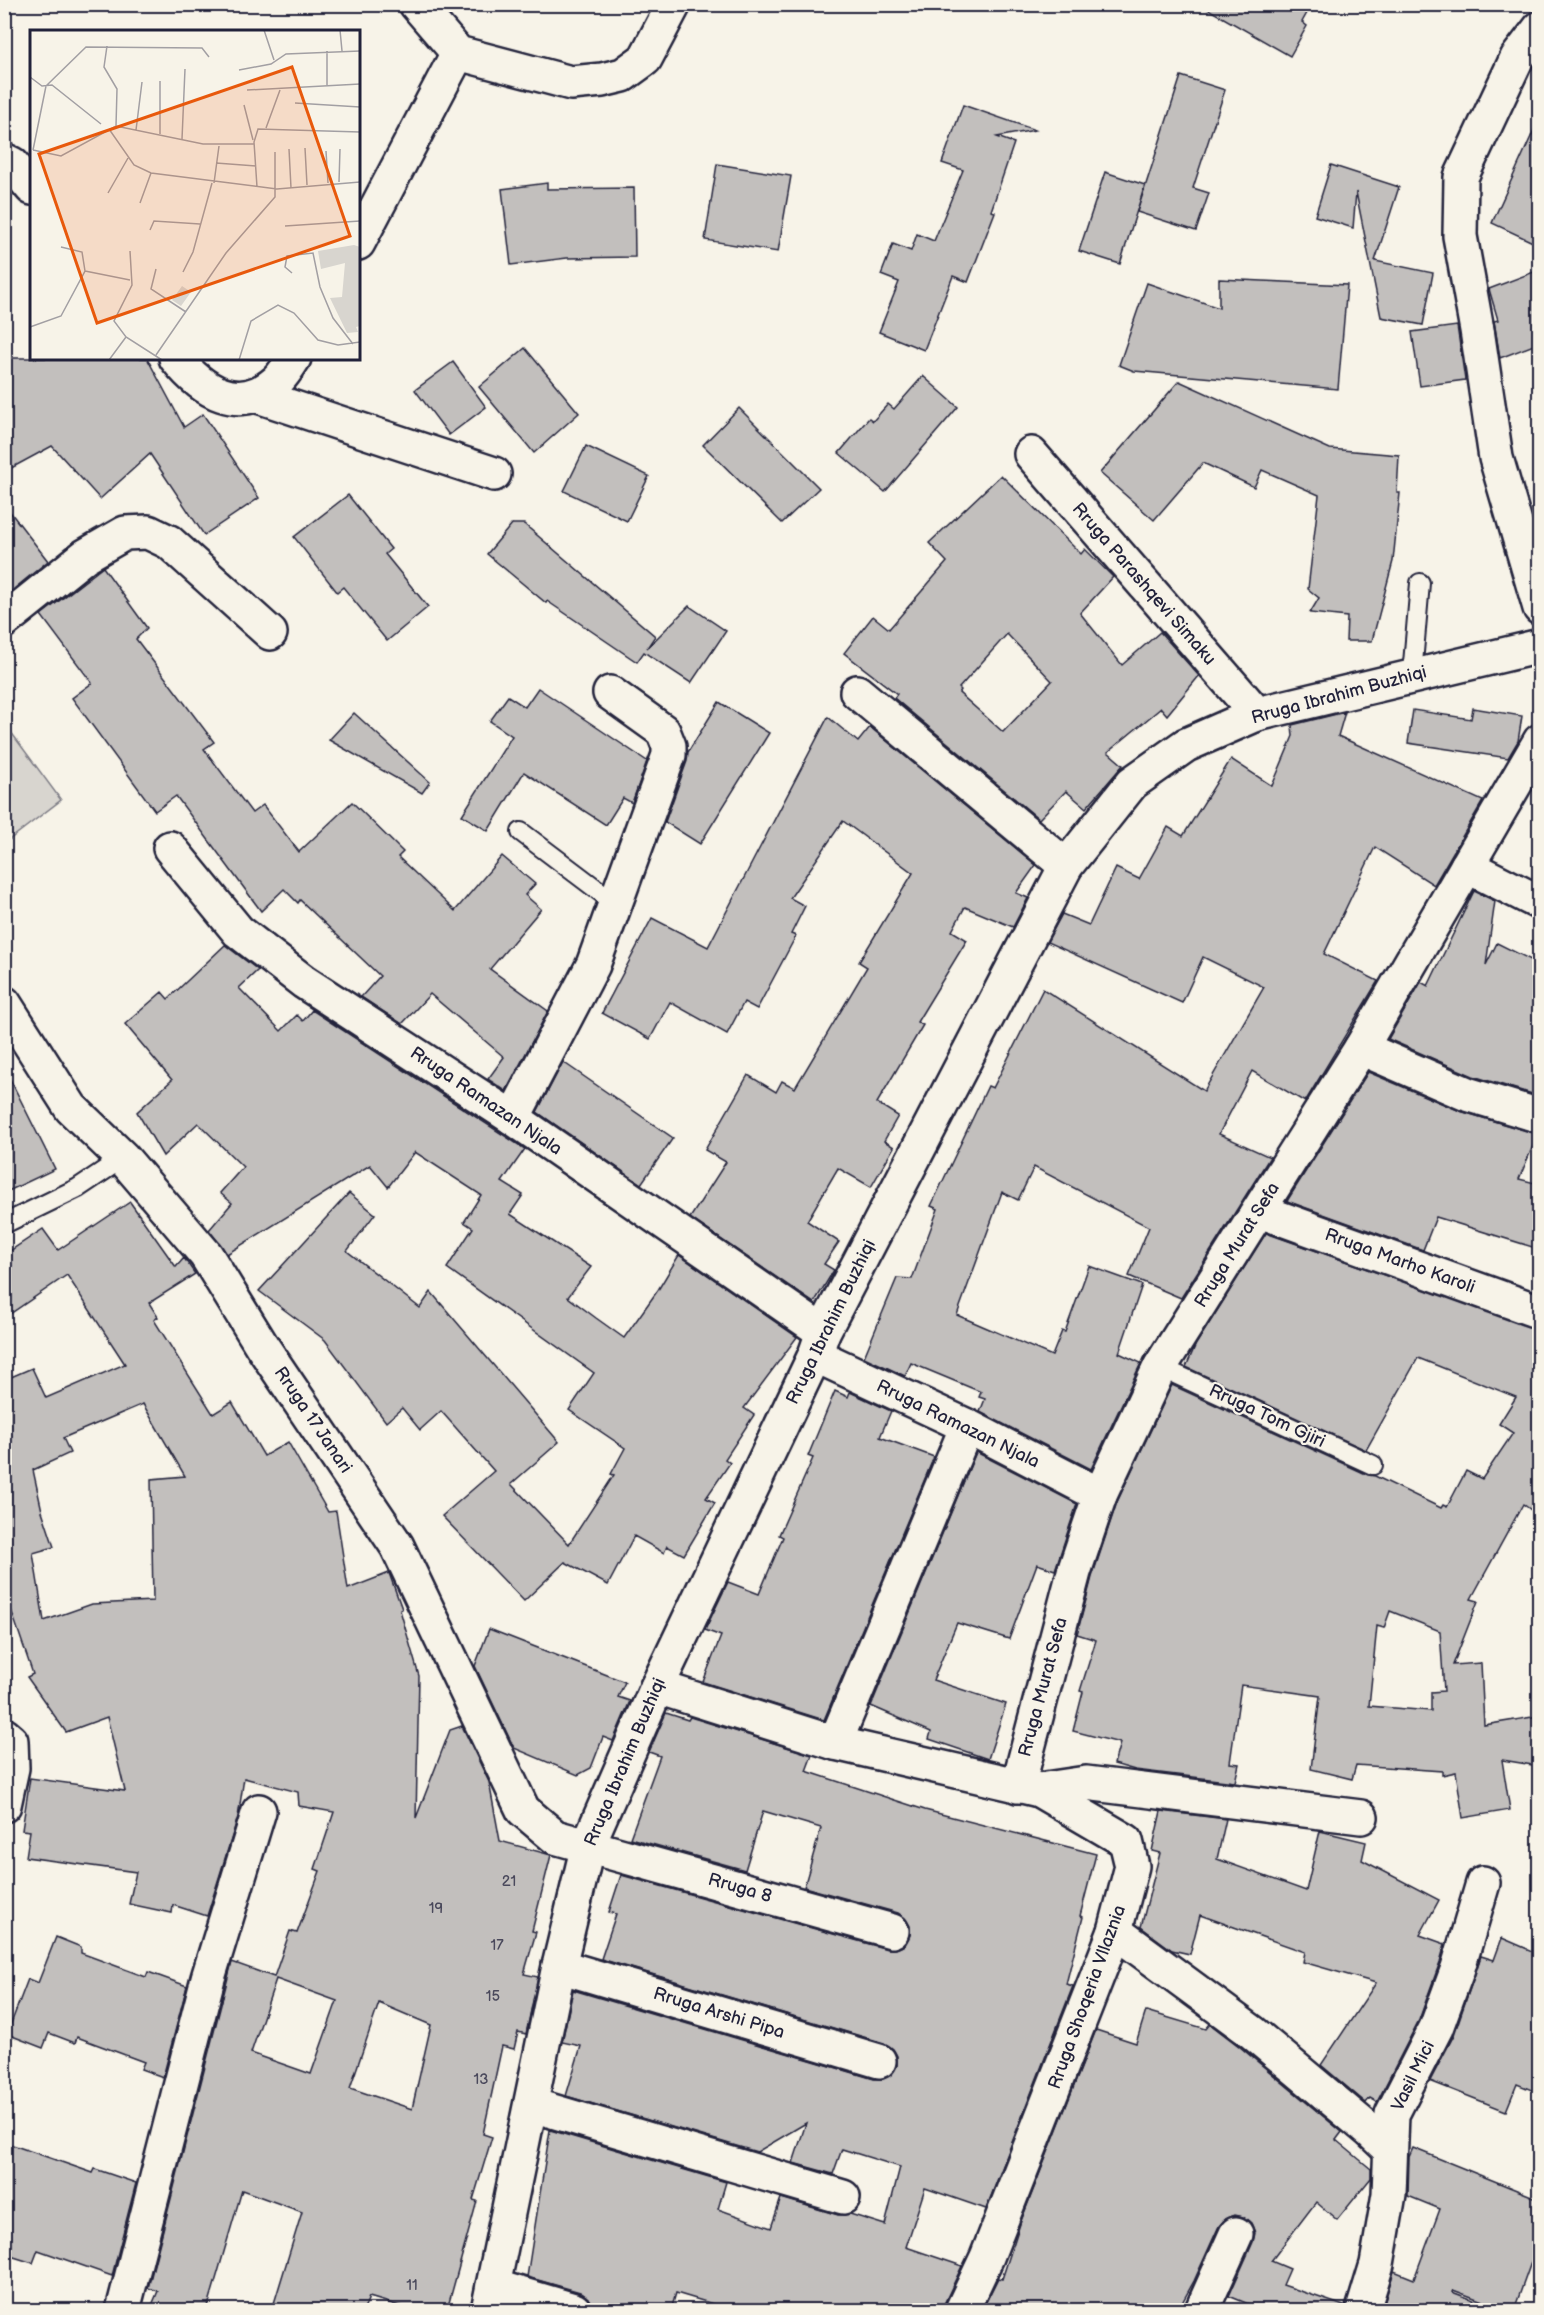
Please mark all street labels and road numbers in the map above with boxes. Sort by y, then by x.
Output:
street label: Rruga Parashqevi Simaku [1068,499,1220,669]
street label: Rruga Ibrahim Buzhiqi [1249,661,1429,729]
street label: Rruga Ramazan Njala [406,1042,566,1160]
street label: Rruga Murat Sefa [1190,1179,1284,1311]
street label: Rruga Marho Karoli [1322,1224,1478,1298]
street label: Rruga Ibrahim Buzhiqi [782,1236,880,1408]
street label: Rruga 17 Janari [270,1363,356,1477]
street label: Rruga Ramazan Njala [873,1375,1043,1473]
street label: Rruga Tom Gjiri [1206,1380,1328,1452]
street label: Rruga Murat Sefa [1014,1615,1072,1759]
street label: Rruga Ibrahim Buzhiqi [580,1675,670,1849]
street label: Rruga 8 [706,1869,774,1907]
street label: Rruga Shoqeria Vllaznia [1044,1902,1130,2092]
street label: Rruga Arshi Pipa [651,1983,787,2043]
street label: Vasil Mici [1387,2037,1439,2115]

